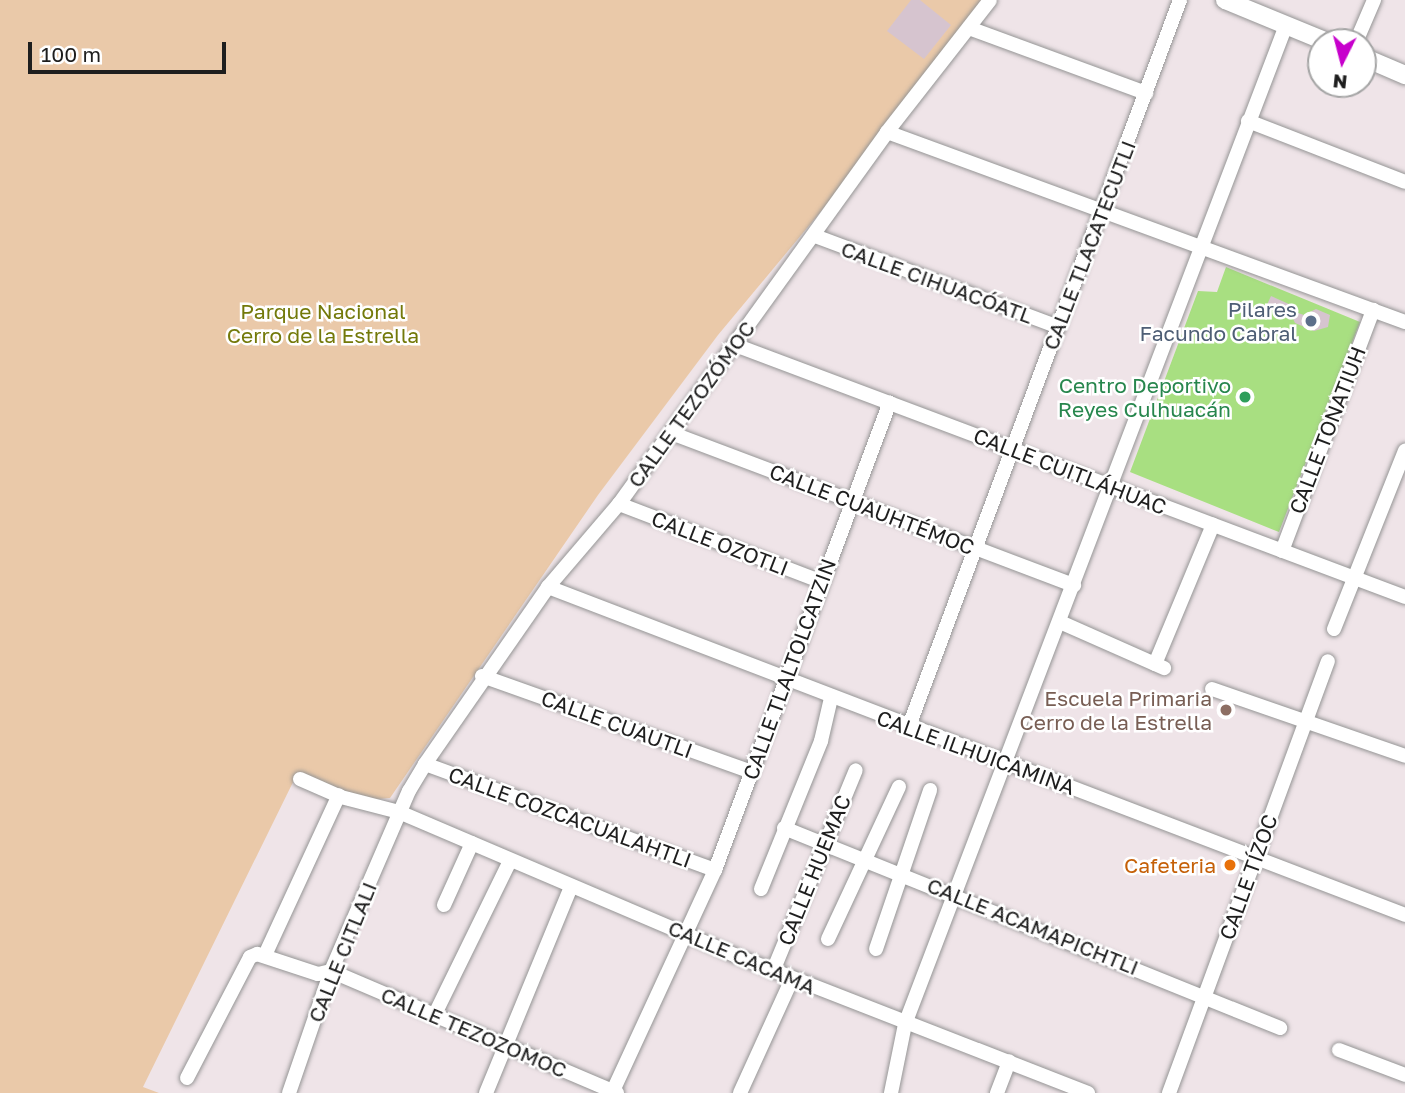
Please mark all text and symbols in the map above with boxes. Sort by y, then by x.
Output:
scale bar [32,28,229,72]
north arrow [1307,28,1377,98]
text: 100 m [41,41,101,67]
text: N [1332,70,1348,95]
street label: CALLE TLACATECUTLI [1037,137,1141,353]
street label: CALLE CIHUACÓATL [838,236,1036,328]
place label: Pilares Facundo Cabral [1140,296,1297,346]
park label: Parque Nacional Cerro de la Estrella [227,298,419,348]
marker: Pilares Facundo Cabral [1303,313,1319,329]
street label: CALLE TEZOZÓMOC [622,316,760,492]
street label: CALLE TONATIUH [1283,343,1371,517]
place label: Centro Deportivo Reyes Culhuacán [1058,372,1231,422]
marker: Centro Deportivo Reyes Culhuacán [1237,389,1253,405]
street label: CALLE CUITLÁHUAC [970,423,1170,519]
street label: CALLE CUAUHTÉMOC [766,458,978,560]
street label: CALLE OZOTLI [648,505,792,581]
street label: CALLE TLALTOLCATZIN [737,555,841,783]
street label: CALLE CUAUTLI [538,685,696,763]
place label: Escuela Primaria Cerro de la Estrella [1020,685,1212,735]
marker: Escuela Primaria Cerro de la Estrella [1218,702,1234,718]
street label: CALLE ILHUICAMINA [873,704,1079,800]
street label: CALLE COZCACUALAHTLI [445,761,695,873]
street label: CALLE HUEMAC [772,791,856,949]
street label: CALLE TÍZOC [1214,811,1282,943]
place label: Cafeteria [1124,852,1216,878]
marker: Cafeteria [1222,857,1238,873]
street label: CALLE ACAMAPICHTLI [924,872,1142,980]
street label: CALLE CITLALI [302,878,382,1026]
street label: CALLE CACAMA [665,915,819,999]
street label: CALLE TEZOZOMOC [377,981,571,1083]

